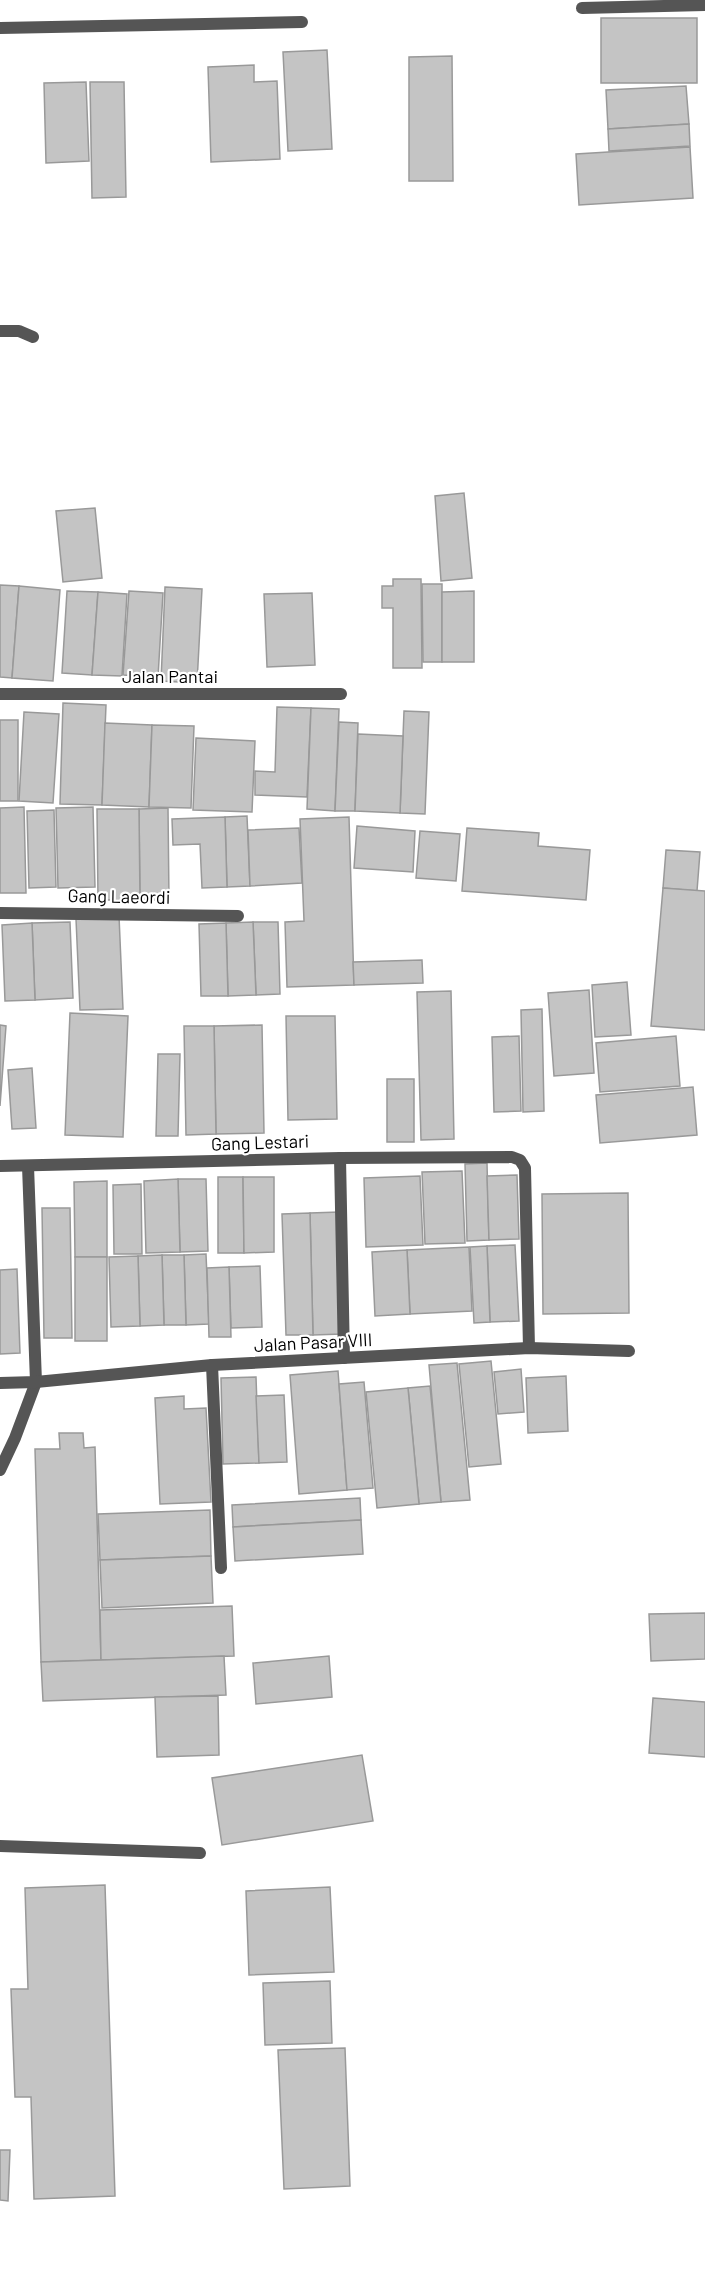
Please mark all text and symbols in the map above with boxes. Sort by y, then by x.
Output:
street label: Jalan Pantai [122,665,218,687]
street label: Gang Laeordi [67,884,171,908]
street label: Gang Lestari [211,1129,309,1155]
street label: Jalan Pasar VIII [253,1328,373,1356]

